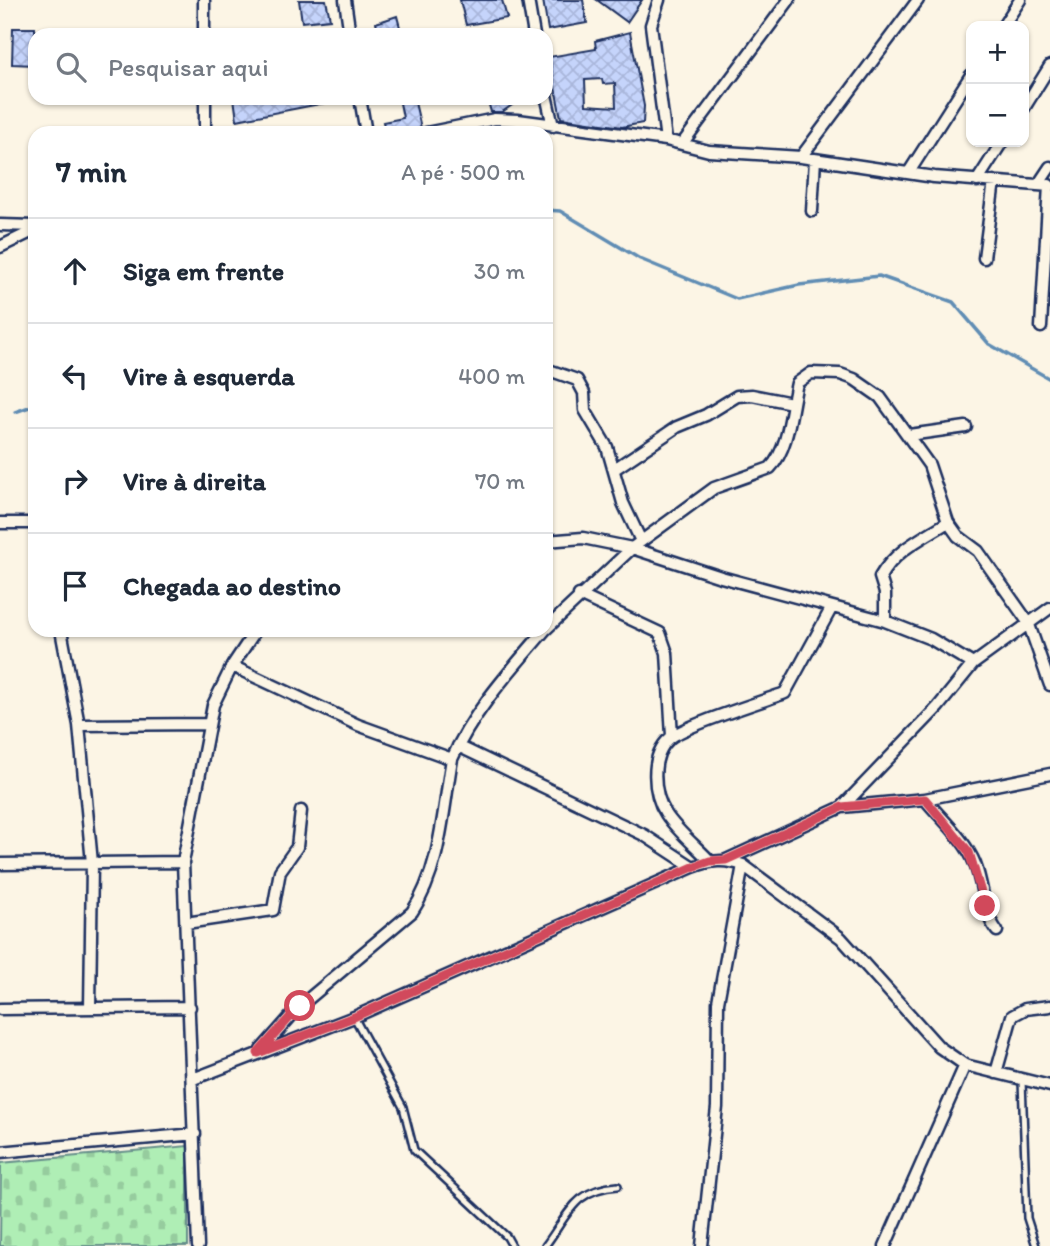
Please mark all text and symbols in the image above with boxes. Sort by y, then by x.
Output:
map controls [966,21,1029,147]
button: + [966,21,1029,84]
search box [28,28,553,105]
icon: search [52,48,90,86]
text: Pesquisar aqui [108,51,269,83]
button: − [966,84,1029,147]
text: 7 min [56,153,127,190]
text: A pé · 500 m [401,158,525,186]
icon: ahead [56,252,94,290]
text: Siga em frente [123,255,284,287]
text: 30 m [474,257,525,285]
icon: left [56,357,94,395]
text: Vire à esquerda [123,360,295,392]
text: 400 m [458,362,525,390]
icon: right [56,462,94,500]
text: Vire à direita [123,465,266,497]
text: 70 m [475,467,525,495]
icon: arrive [56,567,94,605]
text: Chegada ao destino [123,570,341,602]
route end [969,890,1000,921]
route start [284,990,315,1021]

